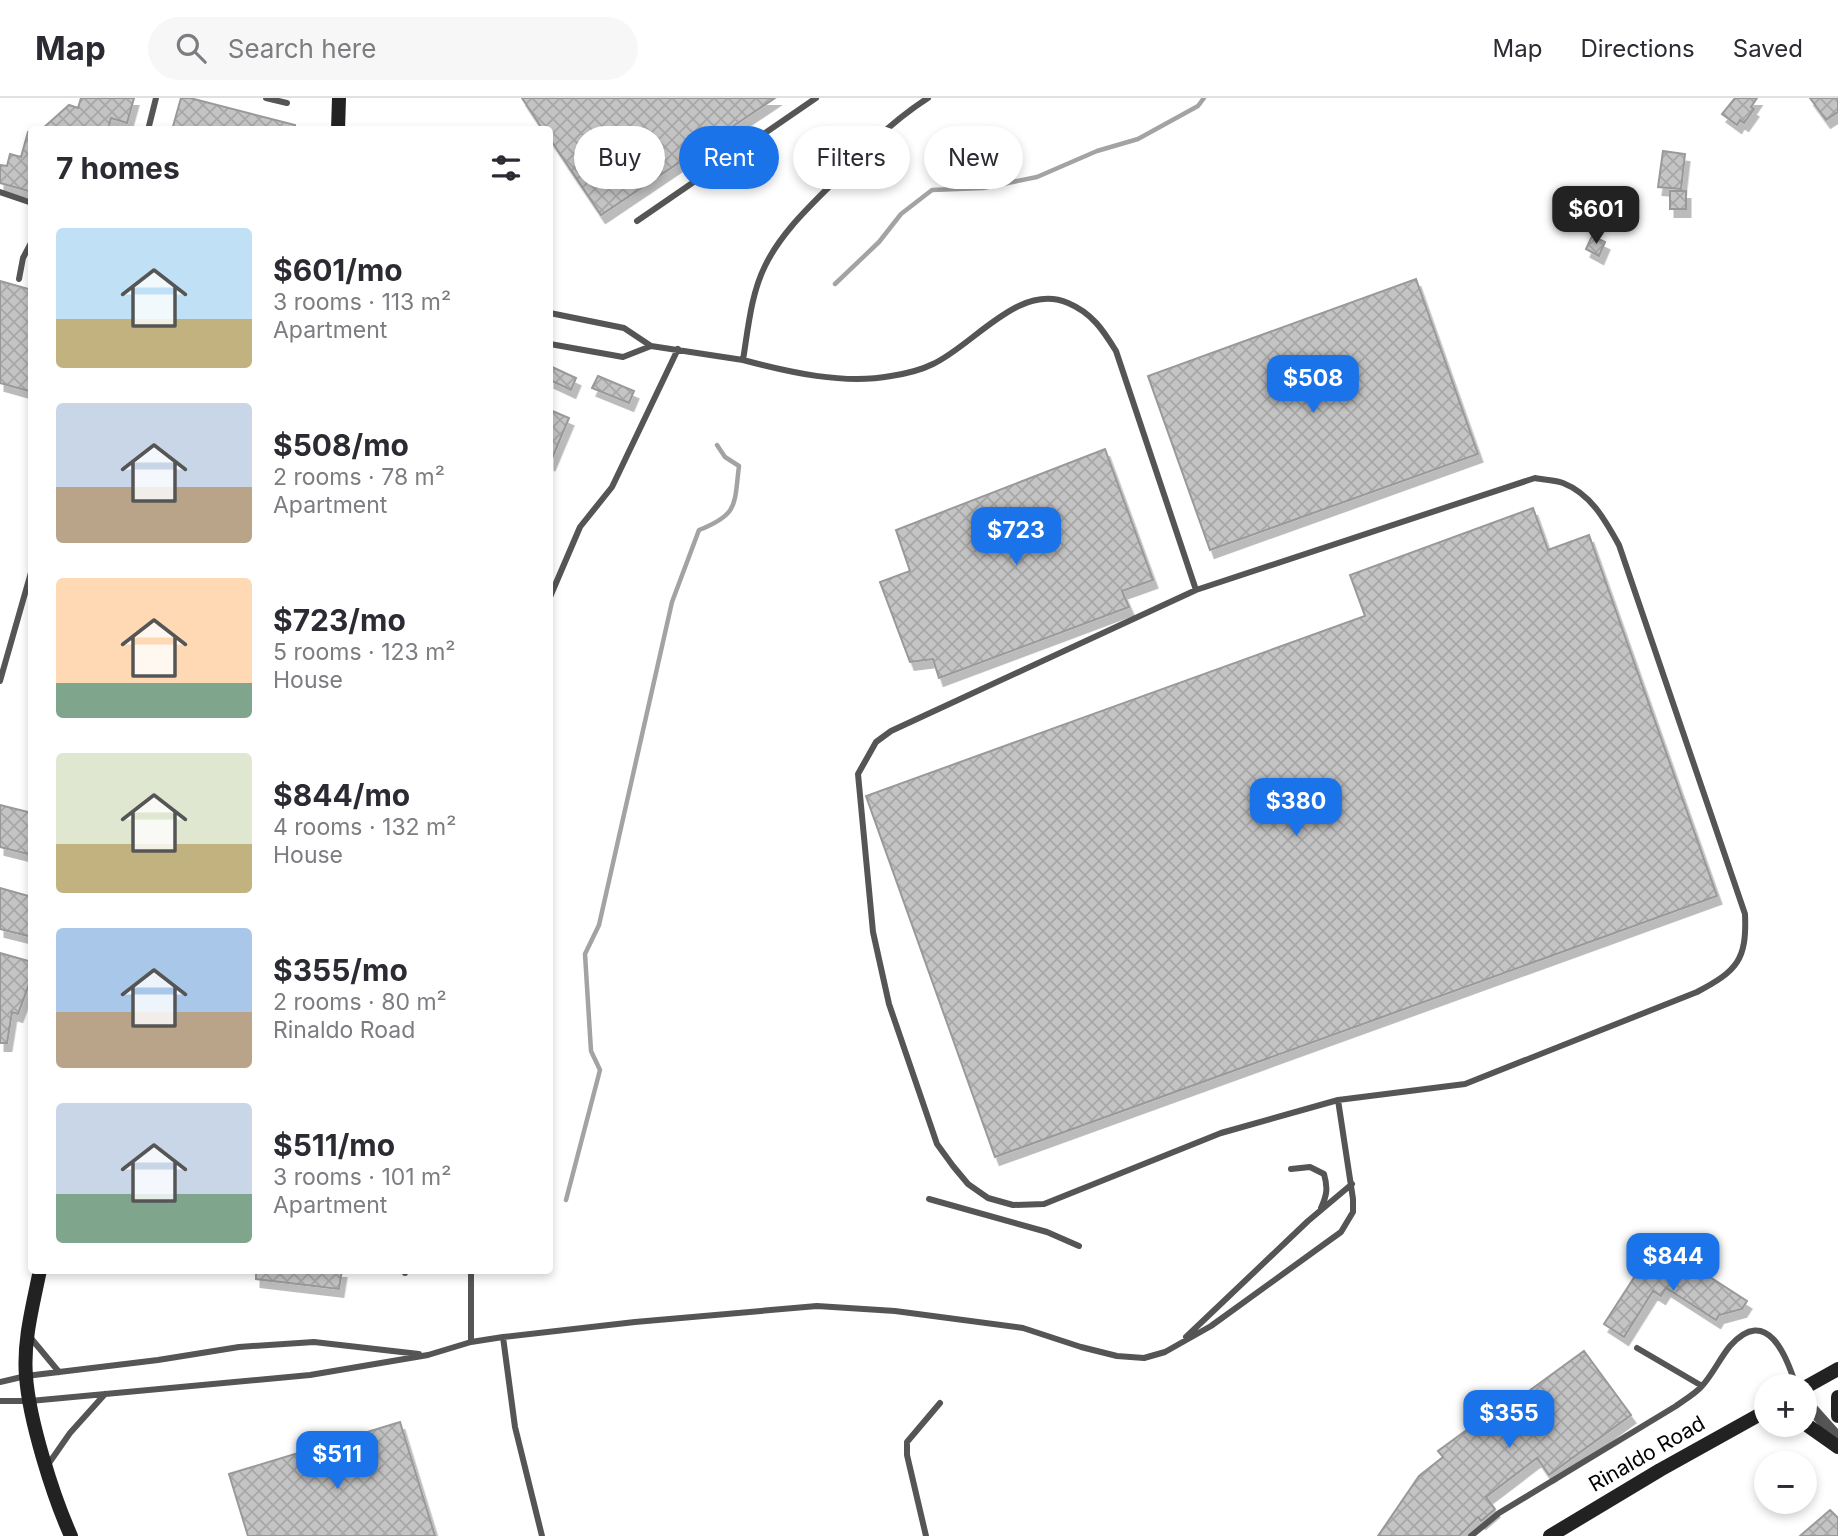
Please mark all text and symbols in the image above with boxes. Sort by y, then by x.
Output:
search box [148,17,638,80]
text: Map [35,28,106,68]
icon: search [172,29,210,67]
text: Search here [228,33,376,64]
text: Map [1493,34,1542,63]
text: Directions [1580,34,1695,63]
text: Saved [1733,34,1803,63]
chip: Buy [574,126,665,189]
chip: Rent [679,126,779,189]
chip: Filters [793,126,910,189]
chip: New [924,126,1023,189]
icon: filters [487,149,525,187]
text: 7 homes [56,150,180,186]
pin: $601 [1555,186,1637,246]
text: $601 [1568,195,1624,223]
text: $601/mo [273,252,403,288]
icon: home [112,256,196,340]
text: 3 rooms · 113 m² [273,288,451,316]
text: Apartment [273,316,387,344]
pin: $508 [1272,356,1354,415]
text: $508 [1283,364,1343,392]
text: $508/mo [273,427,409,463]
icon: home [112,431,196,515]
text: 2 rooms · 78 m² [273,463,445,491]
text: Apartment [273,491,387,519]
pin: $723 [975,508,1057,567]
text: $723 [987,516,1045,544]
text: $723/mo [273,602,406,638]
icon: home [112,606,196,690]
text: 5 rooms · 123 m² [273,638,456,666]
text: House [273,666,343,694]
text: $844/mo [273,777,410,813]
pin: $380 [1255,778,1337,838]
icon: home [112,781,196,865]
text: $380 [1266,787,1326,815]
text: 4 rooms · 132 m² [273,813,456,841]
text: House [273,841,343,869]
text: $355/mo [273,952,408,988]
icon: home [112,956,196,1040]
text: 2 rooms · 80 m² [273,988,447,1016]
text: Rinaldo Road [273,1016,415,1044]
text: $511/mo [273,1127,395,1163]
icon: home [112,1131,196,1215]
text: 3 rooms · 101 m² [273,1163,451,1191]
text: Apartment [273,1191,387,1219]
pin: $844 [1632,1234,1714,1293]
text: $844 [1642,1242,1704,1270]
map controls [1754,1374,1817,1514]
button: + [1754,1374,1817,1437]
pin: $355 [1468,1390,1550,1450]
text: $355 [1479,1399,1539,1427]
street label: Rinaldo Road [1584,1410,1709,1497]
pin: $511 [296,1432,378,1491]
text: $511 [312,1440,362,1468]
button: − [1754,1451,1817,1514]

